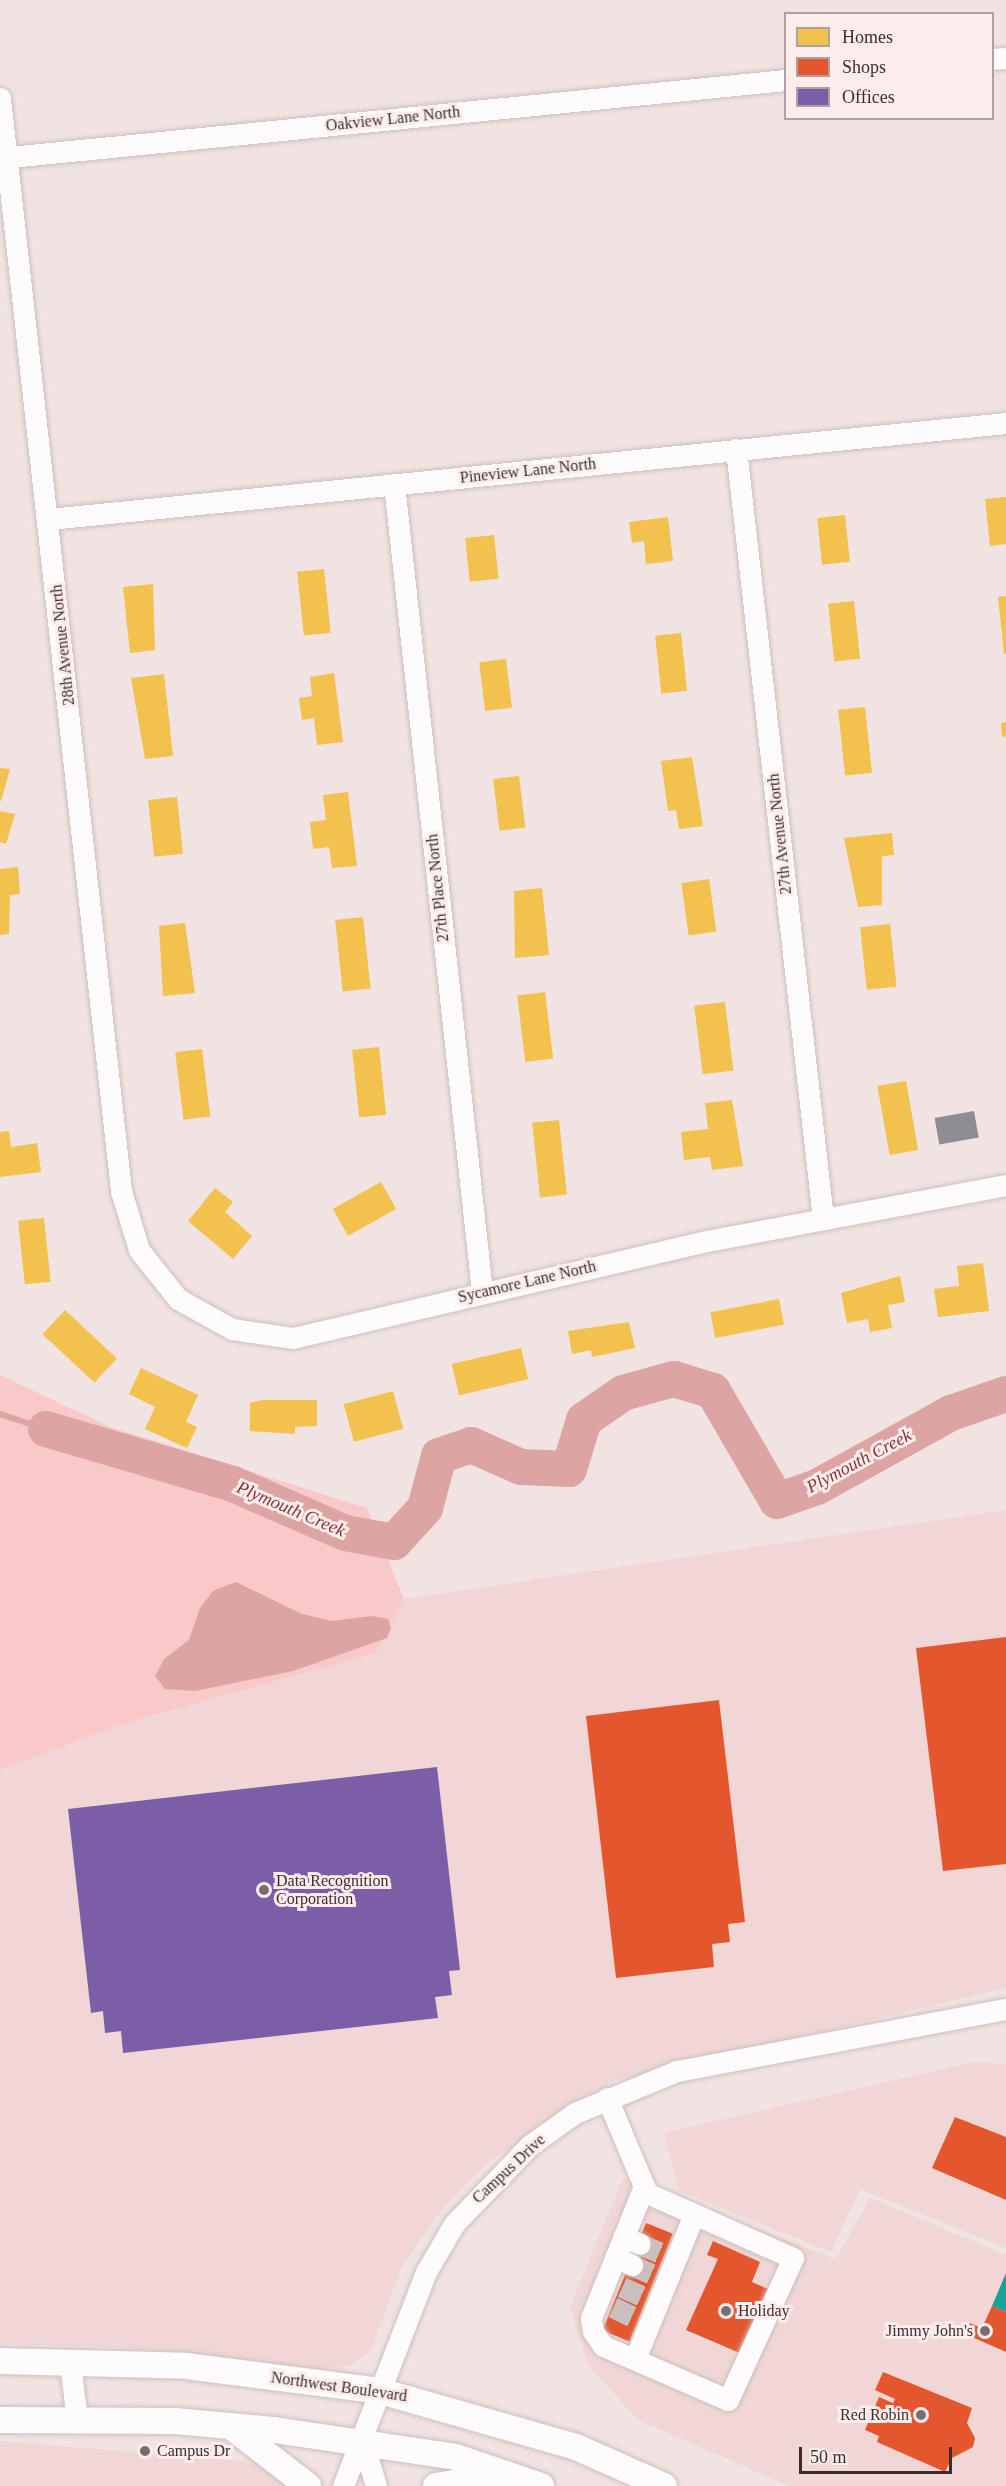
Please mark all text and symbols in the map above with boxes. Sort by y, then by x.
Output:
legend [784,12,994,120]
text: Homes [842,27,893,47]
text: Shops [842,57,886,77]
text: Offices [842,87,895,107]
street label: Oakview Lane North [325,102,461,136]
street label: Pineview Lane North [459,454,597,488]
street label: 28th Avenue North [47,583,79,707]
street label: 27th Avenue North [764,772,796,896]
street label: 27th Place North [423,833,453,943]
street label: Sycamore Lane North [456,1257,598,1307]
water label: Plymouth Creek [803,1424,915,1498]
water label: Plymouth Creek [233,1476,349,1542]
place label: Data Recognition Corporation [276,1871,388,1909]
marker: Data Recognition Corporation [257,1883,271,1897]
street label: Campus Drive [468,2130,550,2208]
place label: Holiday [738,2301,790,2321]
marker: Holiday [719,2304,733,2318]
place label: Jimmy John's [886,2321,973,2341]
marker: Jimmy John's [978,2324,992,2338]
street label: Northwest Boulevard [270,2368,408,2406]
place label: Red Robin [840,2405,909,2425]
marker: Red Robin [914,2408,928,2422]
scale bar [802,2435,955,2473]
place label: Campus Dr [157,2441,230,2461]
marker: Campus Dr [138,2444,152,2458]
text: 50 m [810,2447,847,2467]

